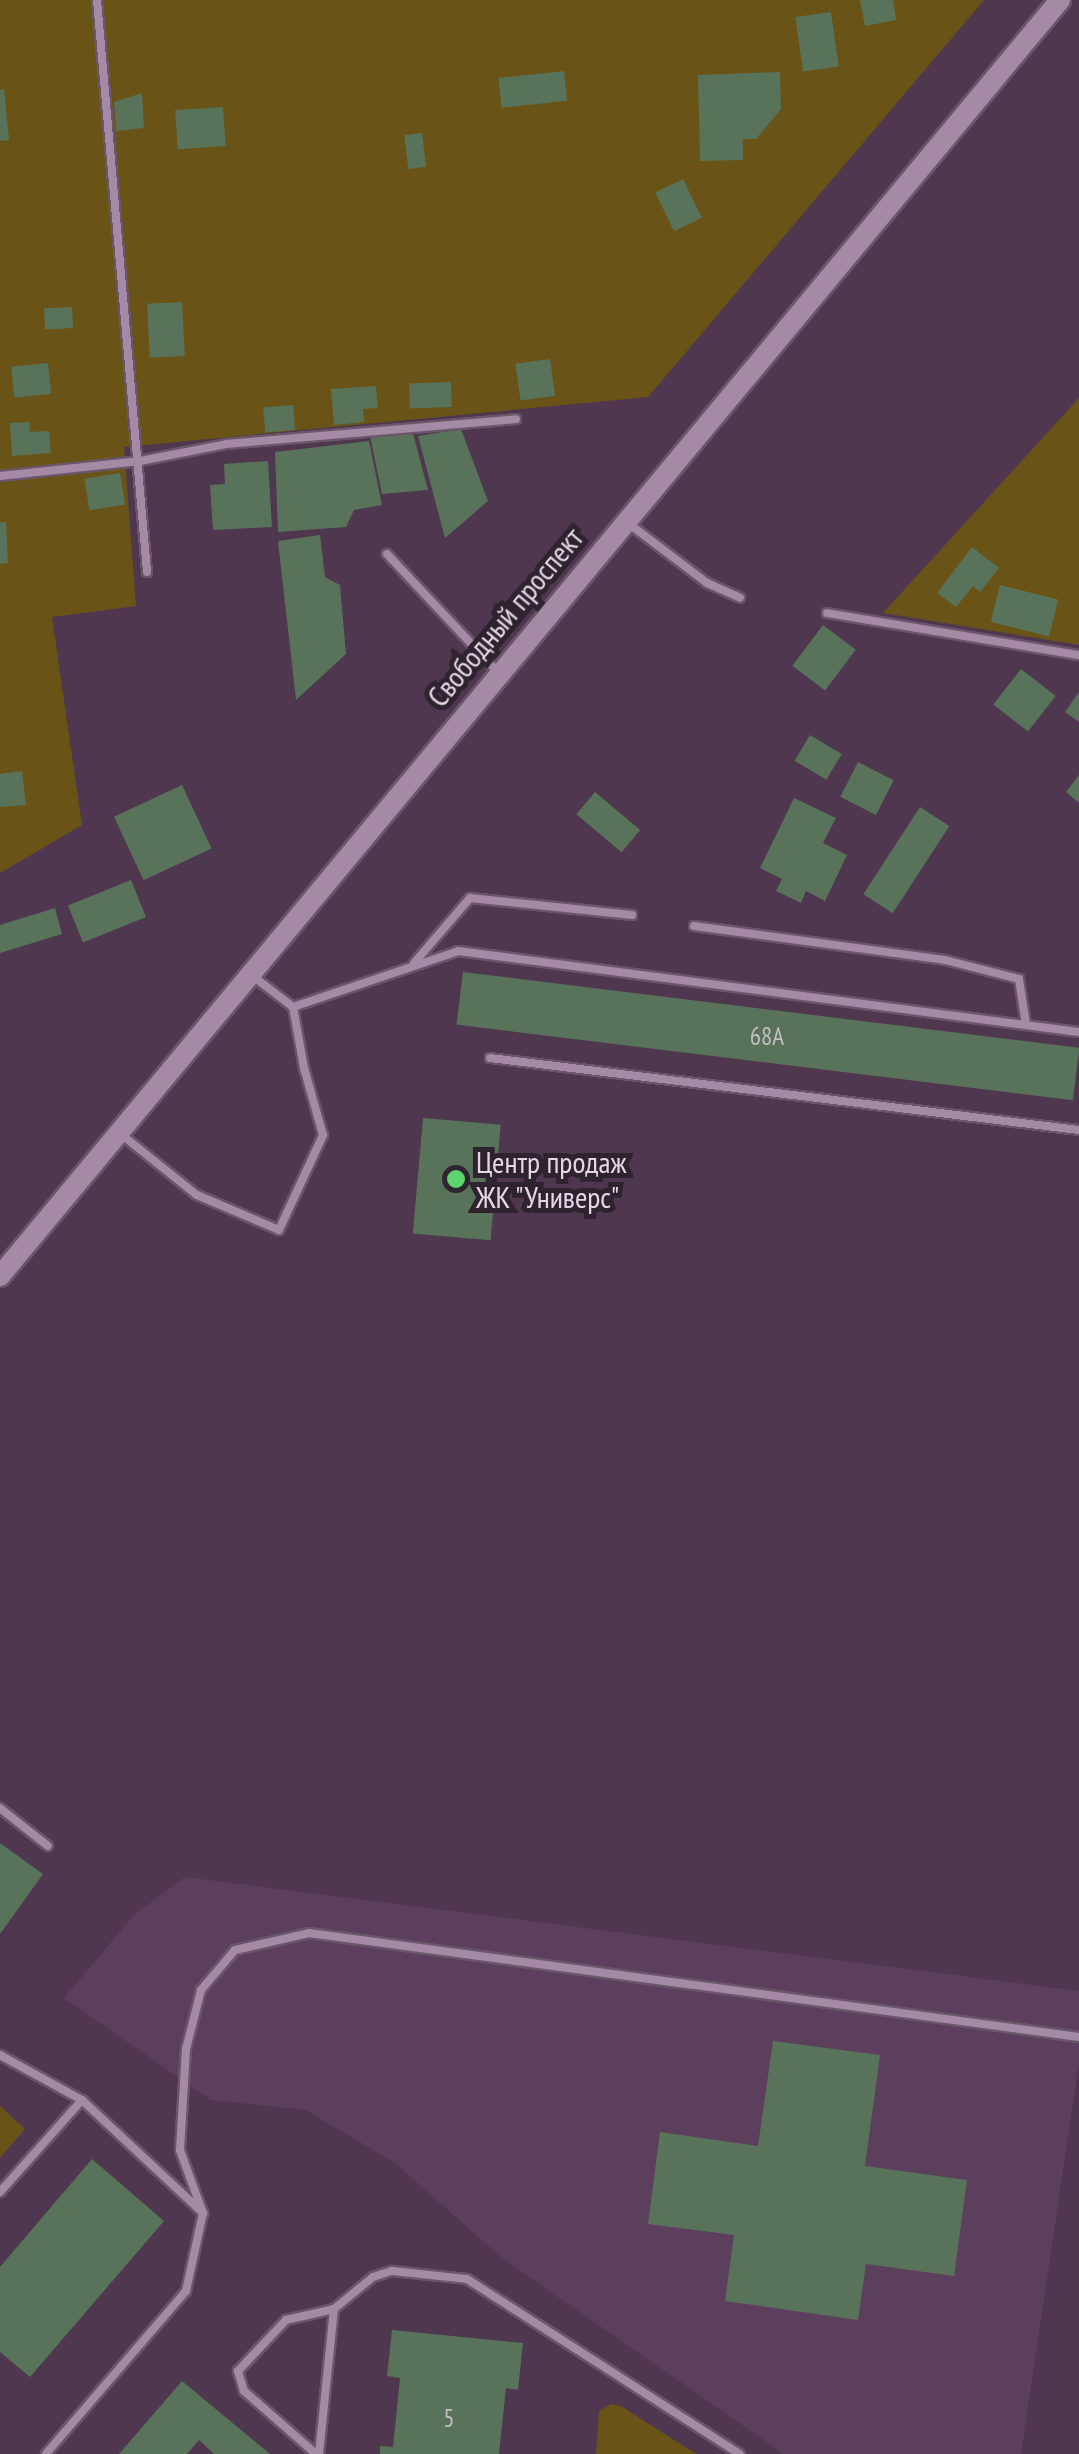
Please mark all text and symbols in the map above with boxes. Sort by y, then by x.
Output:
street label: Свободный проспект [420,520,590,714]
house number: 68А [750,1021,784,1051]
place label: Центр продаж ЖК "Универс" [476,1144,627,1214]
marker: Центр продаж ЖК "Универс" [445,1168,467,1190]
house number: 5 [443,2403,455,2433]

